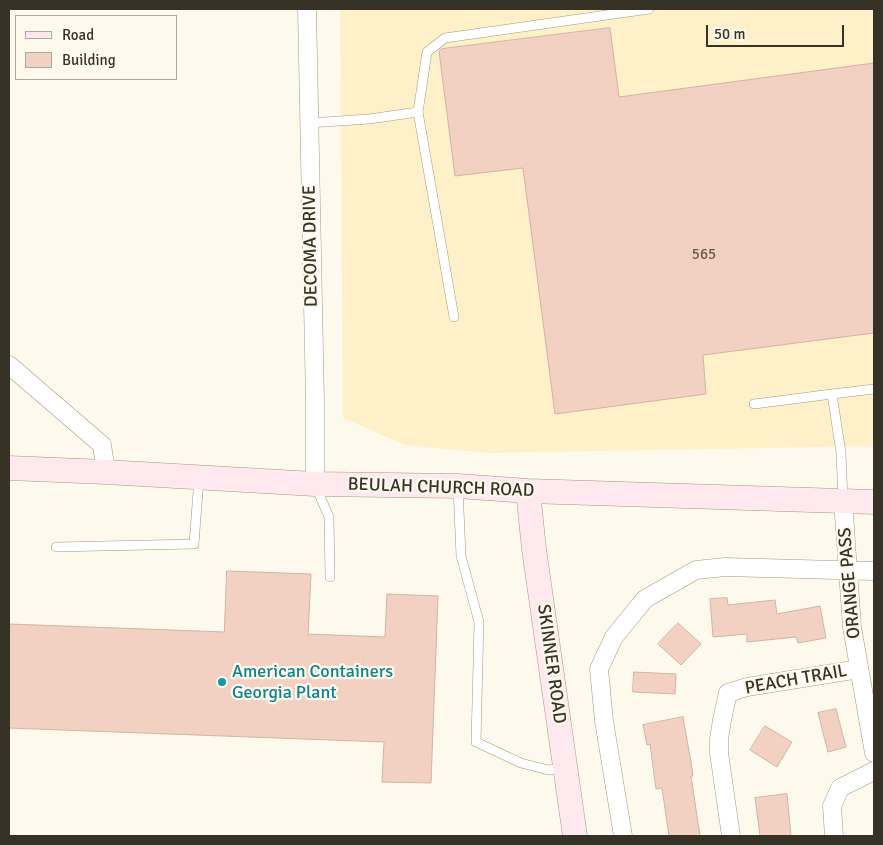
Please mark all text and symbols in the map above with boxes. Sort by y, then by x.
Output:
legend [15,15,178,80]
scale bar [708,15,846,47]
text: 50 m [714,25,745,43]
text: Road [62,26,94,44]
text: Building [62,51,116,69]
street label: DECOMA DRIVE [299,185,323,307]
house number: 565 [692,246,716,264]
street label: BEULAH CHURCH ROAD [347,474,535,502]
street label: ORANGE PASS [834,526,866,640]
street label: SKINNER ROAD [532,603,570,725]
street label: PEACH TRAIL [743,660,849,700]
place label: American Containers Georgia Plant [232,661,393,704]
marker: American Containers Georgia Plant [216,676,228,688]

